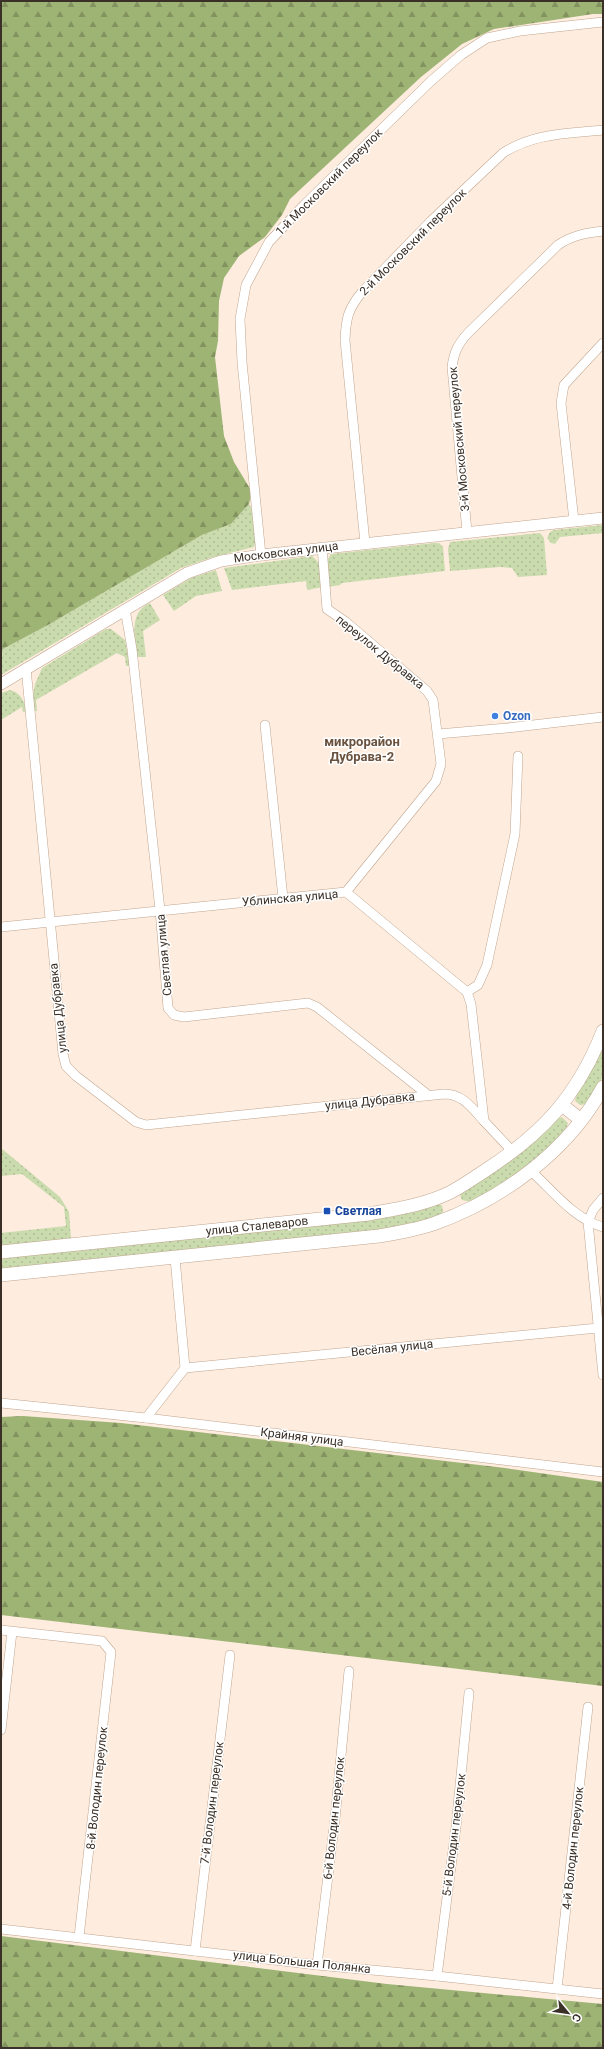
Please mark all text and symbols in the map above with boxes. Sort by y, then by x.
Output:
street label: 1-й Московский переулок [273,125,386,238]
street label: 2-й Московский переулок [357,185,470,298]
street label: 3-й Московский переулок [446,366,472,512]
street label: Московская улица [233,539,339,565]
street label: переулок Дубравка [333,612,427,692]
place label: Ozon [503,709,531,723]
marker: Ozon [490,711,500,721]
district label: микрорайон Дубрава-2 [324,734,400,764]
street label: Ублинская улица [241,887,339,909]
street label: Светлая улица [153,913,175,997]
street label: улица Дубравка [46,962,70,1054]
street label: улица Дубравка [324,1089,416,1113]
place label: Светлая [335,1204,382,1218]
marker: Светлая [322,1206,332,1216]
street label: улица Сталеваров [205,1214,309,1238]
street label: Весёлая улица [350,1337,434,1359]
street label: Крайняя улица [260,1425,344,1449]
street label: 8-й Володин переулок [84,1725,110,1850]
street label: 7-й Володин переулок [198,1740,227,1865]
street label: 6-й Володин переулок [321,1755,347,1880]
street label: 5-й Володин переулок [440,1772,469,1897]
street label: 4-й Володин переулок [560,1785,586,1910]
street label: улица Большая Полянка [233,1948,371,1976]
north arrow [548,1993,588,2033]
text: С [569,2011,584,2024]

